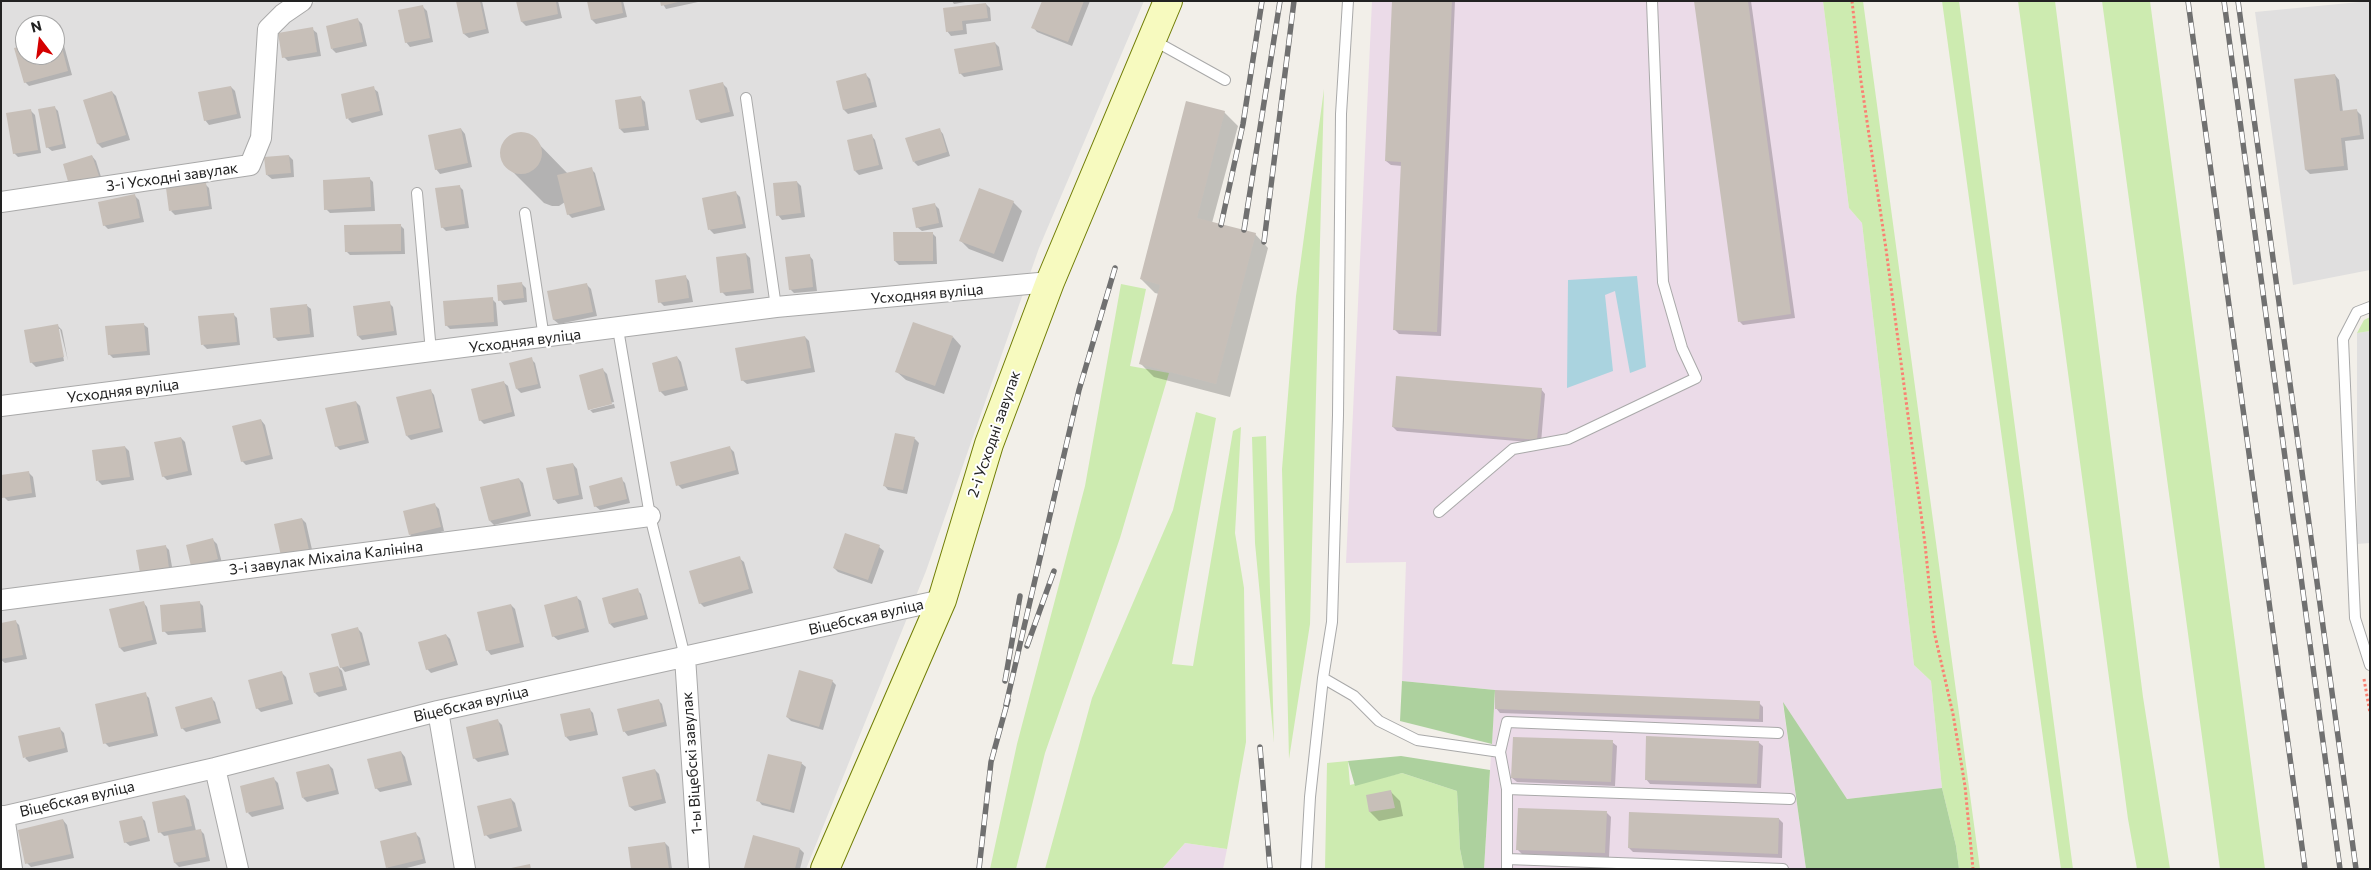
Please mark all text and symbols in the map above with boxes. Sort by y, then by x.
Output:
north arrow [15,15,65,65]
text: N [29,16,44,36]
street label: 3-і Усходні завулак [105,159,239,195]
street label: Усходняя вуліца [870,280,984,308]
street label: Усходняя вуліца [468,325,582,357]
street label: 2-і Усходні завулак [964,368,1024,500]
street label: Усходняя вуліца [66,375,180,407]
street label: 3-і завулак Міхаіла Калініна [228,537,424,579]
street label: Віцебская вуліца [807,595,925,639]
street label: Віцебская вуліца [412,682,530,726]
street label: 1-ы Віцебскі завулак [678,691,706,835]
street label: Віцебская вуліца [18,777,136,821]

